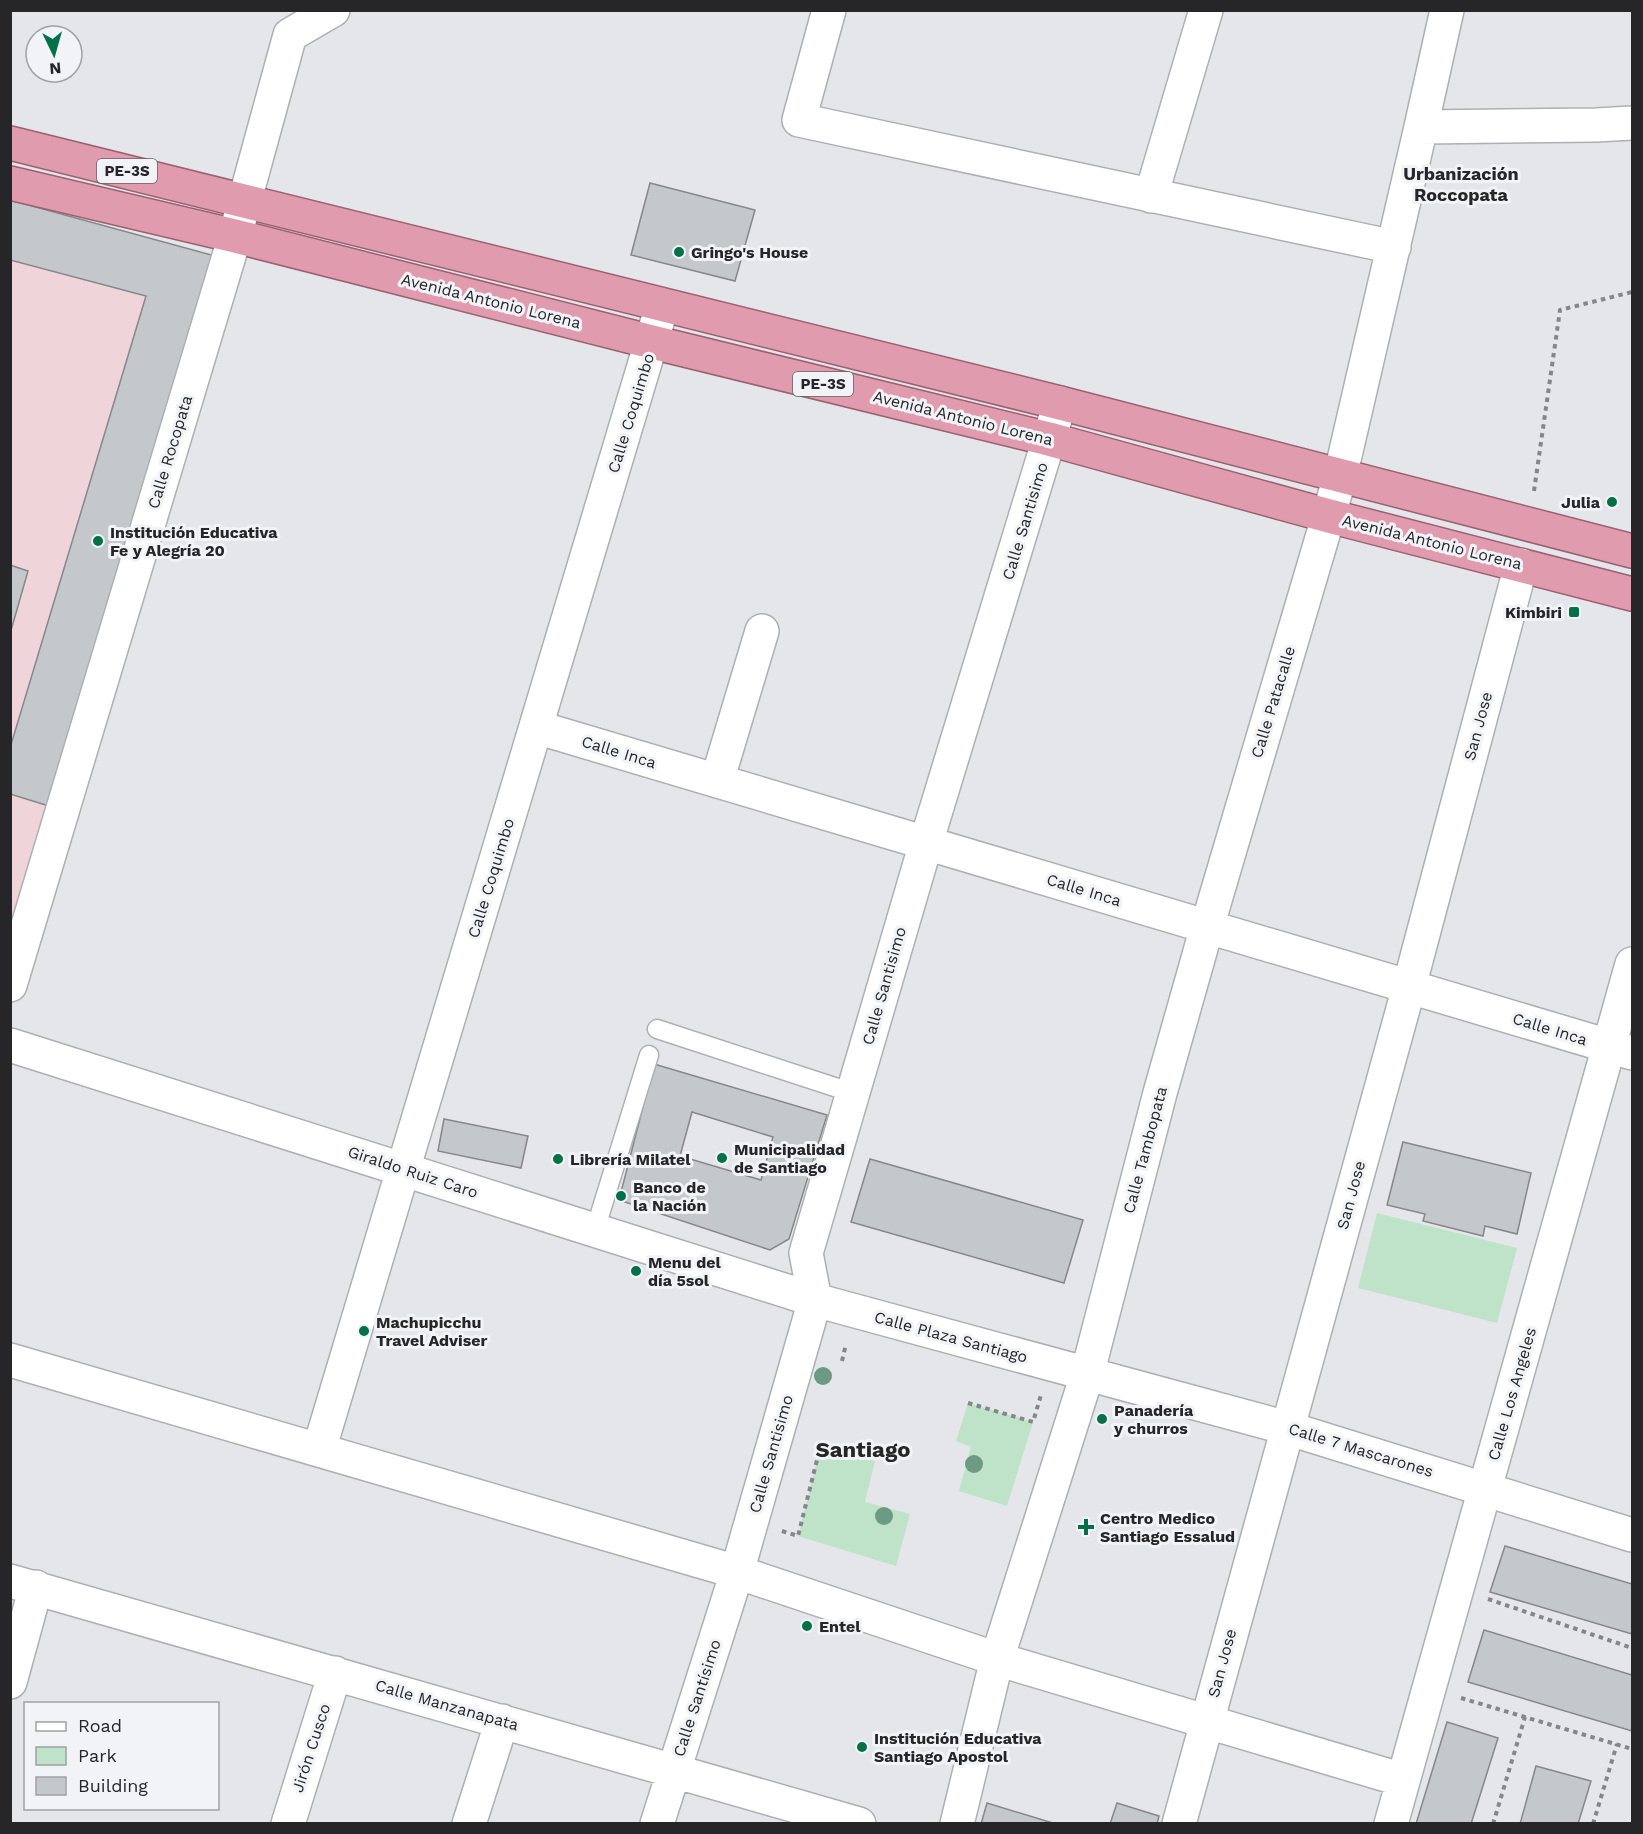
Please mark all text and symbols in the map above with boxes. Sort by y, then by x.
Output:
north arrow [24,24,84,84]
text: N [49,58,62,78]
road number: PE-3S [97,159,157,183]
district label: Urbanización Roccopata [1403,163,1519,205]
place label: Gringo's House [691,243,808,262]
marker: Gringo's House [672,245,686,259]
street label: Avenida Antonio Lorena [399,269,583,333]
street label: Calle Coquimbo [604,351,658,475]
road number: PE-3S [793,372,853,396]
street label: Avenida Antonio Lorena [871,386,1055,450]
street label: Calle Rocopata [144,393,196,511]
street label: Calle Santisimo [998,460,1052,582]
place label: Julia [1561,493,1601,512]
marker: Julia [1605,495,1619,509]
street label: Avenida Antonio Lorena [1340,510,1524,574]
place label: Institución Educativa Fe y Alegría 20 [110,523,278,560]
marker: Institución Educativa Fe y Alegría 20 [91,534,105,548]
place label: Kimbiri [1505,603,1562,622]
marker: Kimbiri [1567,605,1581,619]
street label: Calle Patacalle [1247,644,1299,760]
street label: San Jose [1460,690,1496,762]
street label: Calle Inca [579,732,659,772]
street label: Calle Coquimbo [464,816,518,940]
street label: Calle Inca [1044,870,1124,910]
street label: Calle Santisimo [858,925,910,1047]
street label: Calle Inca [1510,1009,1590,1049]
street label: Calle Tambopata [1119,1084,1171,1216]
place label: Municipalidad de Santiago [734,1140,845,1177]
street label: Giraldo Ruiz Caro [346,1142,480,1202]
place label: Librería Milatel [570,1150,691,1169]
marker: Municipalidad de Santiago [715,1151,729,1165]
marker: Librería Milatel [551,1152,565,1166]
street label: San Jose [1333,1159,1369,1231]
place label: Banco de la Nación [633,1178,706,1215]
marker: Banco de la Nación [614,1189,628,1203]
place label: Menu del día 5sol [648,1253,721,1290]
marker: Menu del día 5sol [629,1264,643,1278]
street label: Calle Plaza Santiago [872,1307,1030,1367]
place label: Machupicchu Travel Adviser [376,1313,487,1350]
marker: Machupicchu Travel Adviser [357,1324,371,1338]
street label: Calle Los Angeles [1484,1325,1540,1463]
street label: Calle Santisimo [745,1393,797,1515]
place label: Panadería y churros [1113,1401,1194,1438]
marker: Panadería y churros [1095,1412,1109,1426]
street label: Calle 7 Mascarones [1286,1419,1436,1481]
district label: Santiago [816,1437,910,1462]
place label: Centro Medico Santiago Essalud [1100,1509,1235,1546]
marker: Centro Medico Santiago Essalud [1077,1518,1095,1536]
place label: Entel [819,1617,861,1636]
marker: Entel [800,1619,814,1633]
street label: San Jose [1204,1627,1240,1699]
street label: Calle Santísimo [669,1637,725,1759]
street label: Calle Manzanapata [373,1675,521,1735]
street label: Jirón Cusco [288,1701,334,1795]
legend [24,1702,219,1810]
text: Road [78,1715,122,1736]
place label: Institución Educativa Santiago Apostol [874,1729,1042,1766]
marker: Institución Educativa Santiago Apostol [855,1740,869,1754]
text: Park [78,1745,117,1766]
text: Building [78,1775,148,1796]

